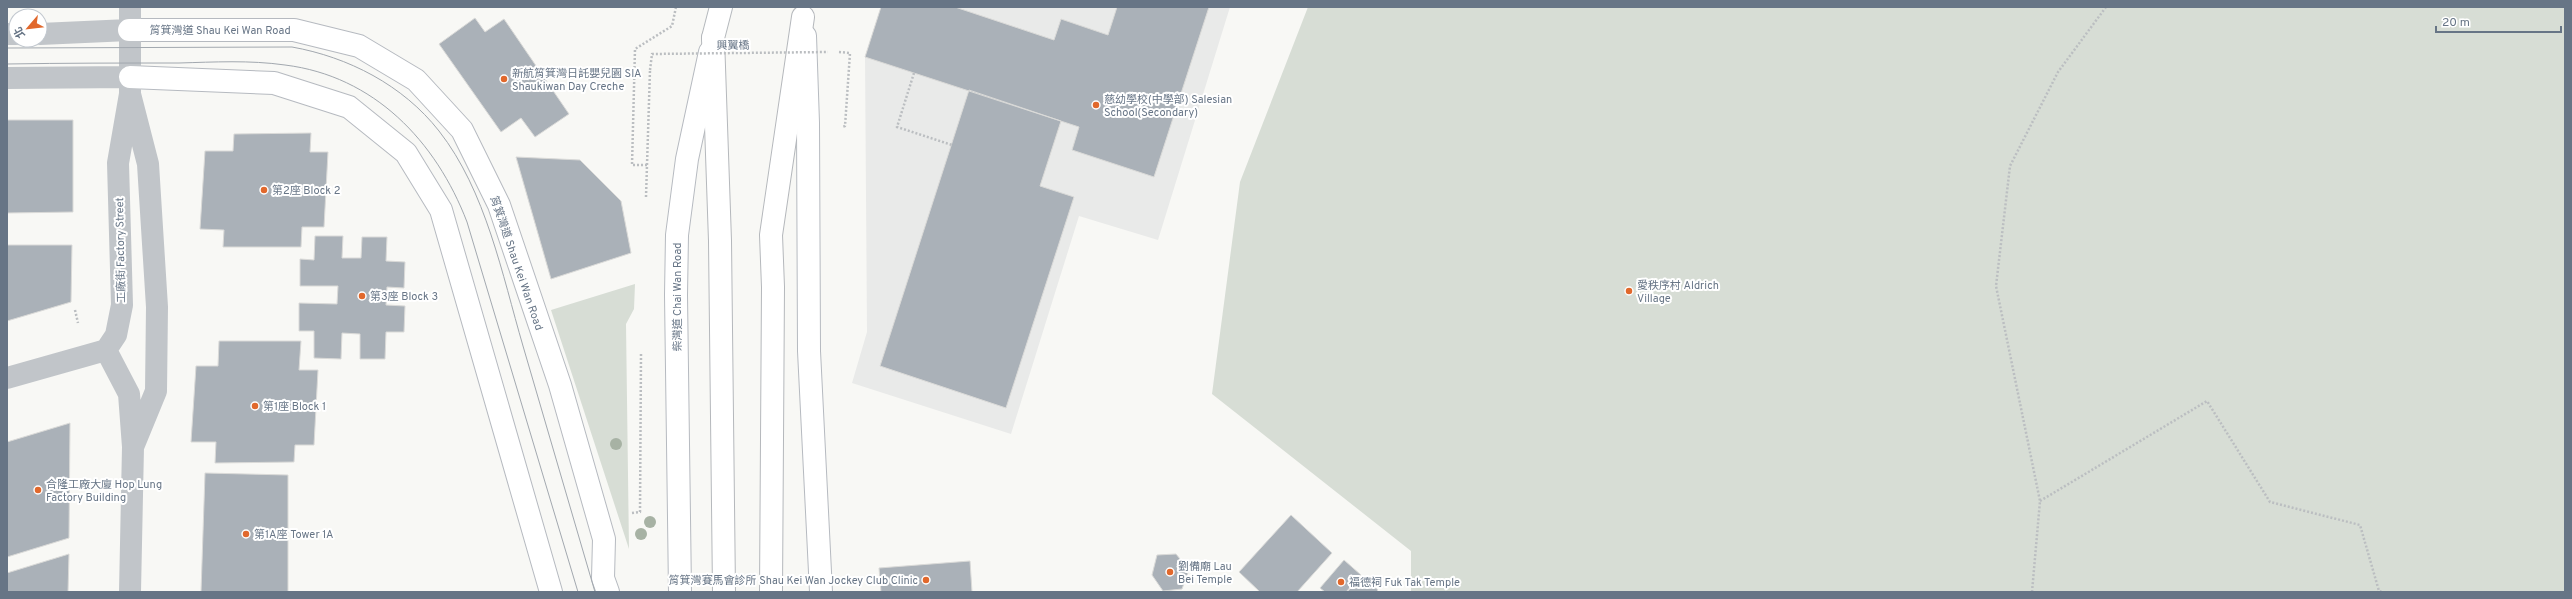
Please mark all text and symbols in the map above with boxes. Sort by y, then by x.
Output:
north arrow [8,8,48,48]
scale bar [2436,8,2561,34]
text: 20 m [2442,15,2470,31]
text: 北 [11,24,29,40]
street label: 筲箕灣道 Shau Kei Wan Road [149,24,291,38]
street label: 興翼橋 [716,39,750,53]
place label: 新航筲箕灣日託嬰兒園 SIA Shaukiwan Day Creche [512,67,642,94]
marker: 新航筲箕灣日託嬰兒園 SIA Shaukiwan Day Creche [499,74,509,84]
place label: 慈幼學校(中學部) Salesian School(Secondary) [1104,93,1232,120]
marker: 慈幼學校(中學部) Salesian School(Secondary) [1091,100,1101,110]
place label: 第2座 Block 2 [272,184,340,198]
marker: 第2座 Block 2 [259,185,269,195]
street label: 筲箕灣道 Shau Kei Wan Road [486,194,546,332]
street label: 工廠街 Factory Street [113,197,129,303]
street label: 柴灣道 Chai Wan Road [671,242,685,352]
place label: 愛秩序村 Aldrich Village [1637,279,1719,306]
marker: 愛秩序村 Aldrich Village [1624,286,1634,296]
place label: 第3座 Block 3 [370,290,438,304]
marker: 第3座 Block 3 [357,291,367,301]
place label: 第1座 Block 1 [263,400,326,414]
marker: 第1座 Block 1 [250,401,260,411]
place label: 合隆工廠大廈 Hop Lung Factory Building [46,478,162,505]
marker: 合隆工廠大廈 Hop Lung Factory Building [33,485,43,495]
place label: 第1A座 Tower 1A [254,528,334,542]
marker: 第1A座 Tower 1A [241,529,251,539]
place label: 劉備廟 Lau Bei Temple [1178,560,1232,587]
marker: 劉備廟 Lau Bei Temple [1165,567,1175,577]
place label: 筲箕灣賽馬會診所 Shau Kei Wan Jockey Club Clinic [669,574,918,588]
marker: 筲箕灣賽馬會診所 Shau Kei Wan Jockey Club Clinic [921,575,931,585]
place label: 福德祠 Fuk Tak Temple [1349,576,1460,590]
marker: 福德祠 Fuk Tak Temple [1336,577,1346,587]

